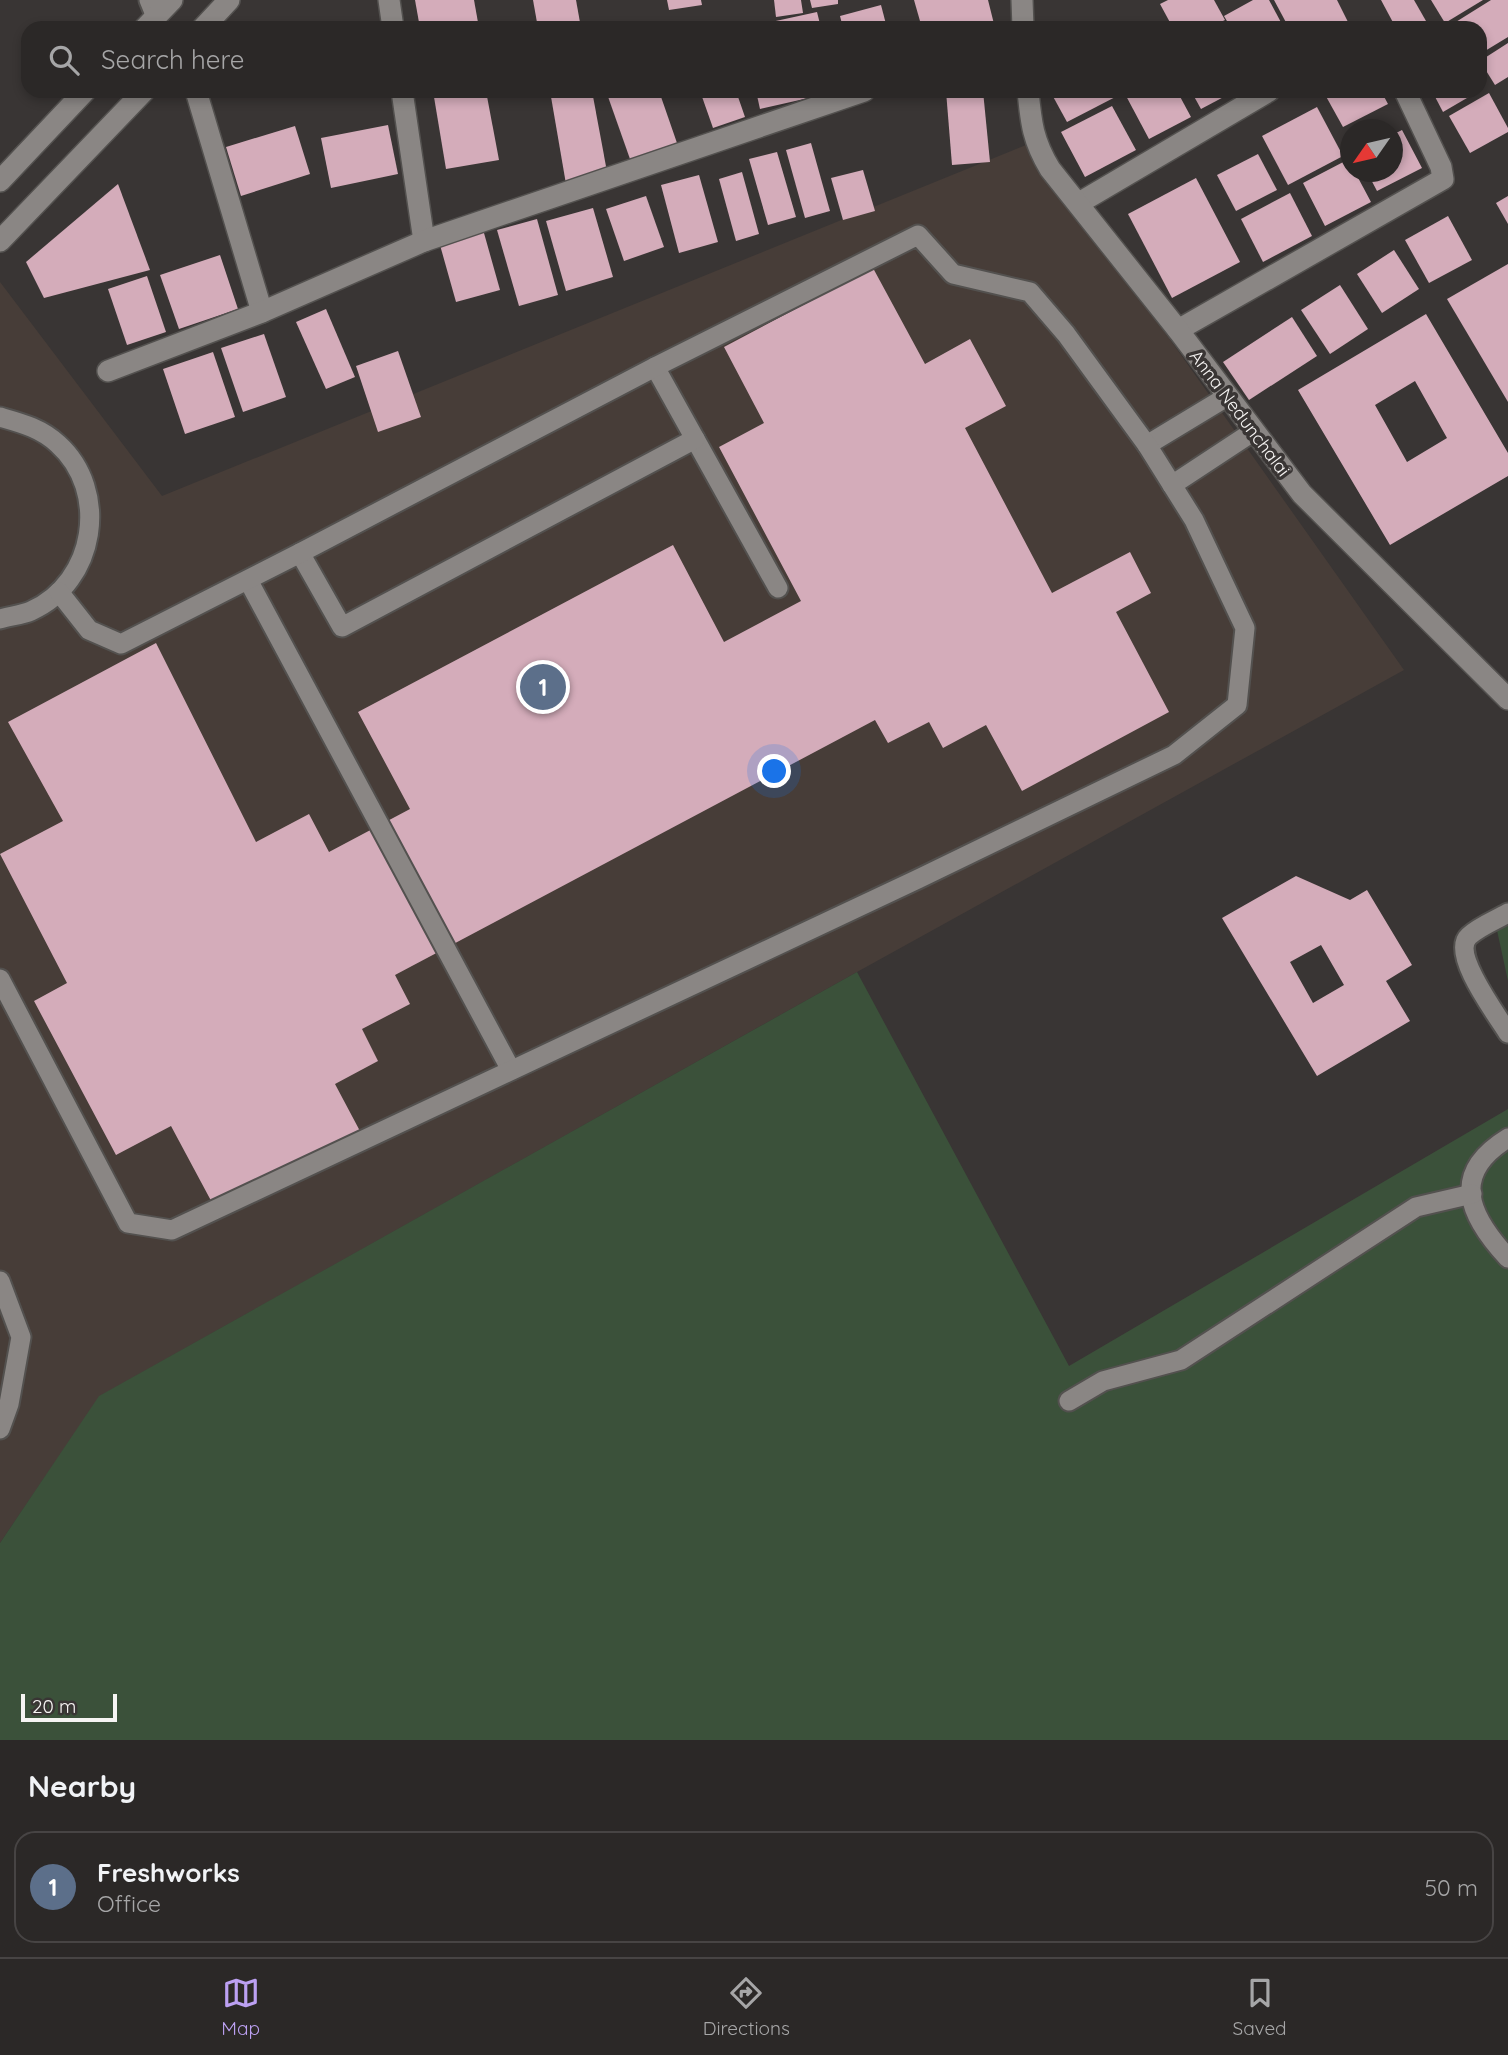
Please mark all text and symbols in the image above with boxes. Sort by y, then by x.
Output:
search box [21,21,1487,98]
icon: search [45,41,83,79]
text: Search here [101,43,245,76]
north arrow [1340,119,1403,182]
street label: Anna Nedunchalai [1185,345,1295,481]
pin: 1 [520,661,566,713]
your location [757,754,791,788]
scale bar [21,1691,117,1723]
text: 20 m [32,1694,76,1718]
text: Nearby [28,1767,136,1805]
text: Freshworks [97,1856,240,1889]
text: 1 [49,1873,57,1902]
text: 50 m [1425,1873,1478,1902]
text: Office [97,1889,161,1918]
tab: Map [221,1974,260,2040]
tab: Directions [703,1974,790,2040]
tab: Saved [1232,1974,1287,2040]

